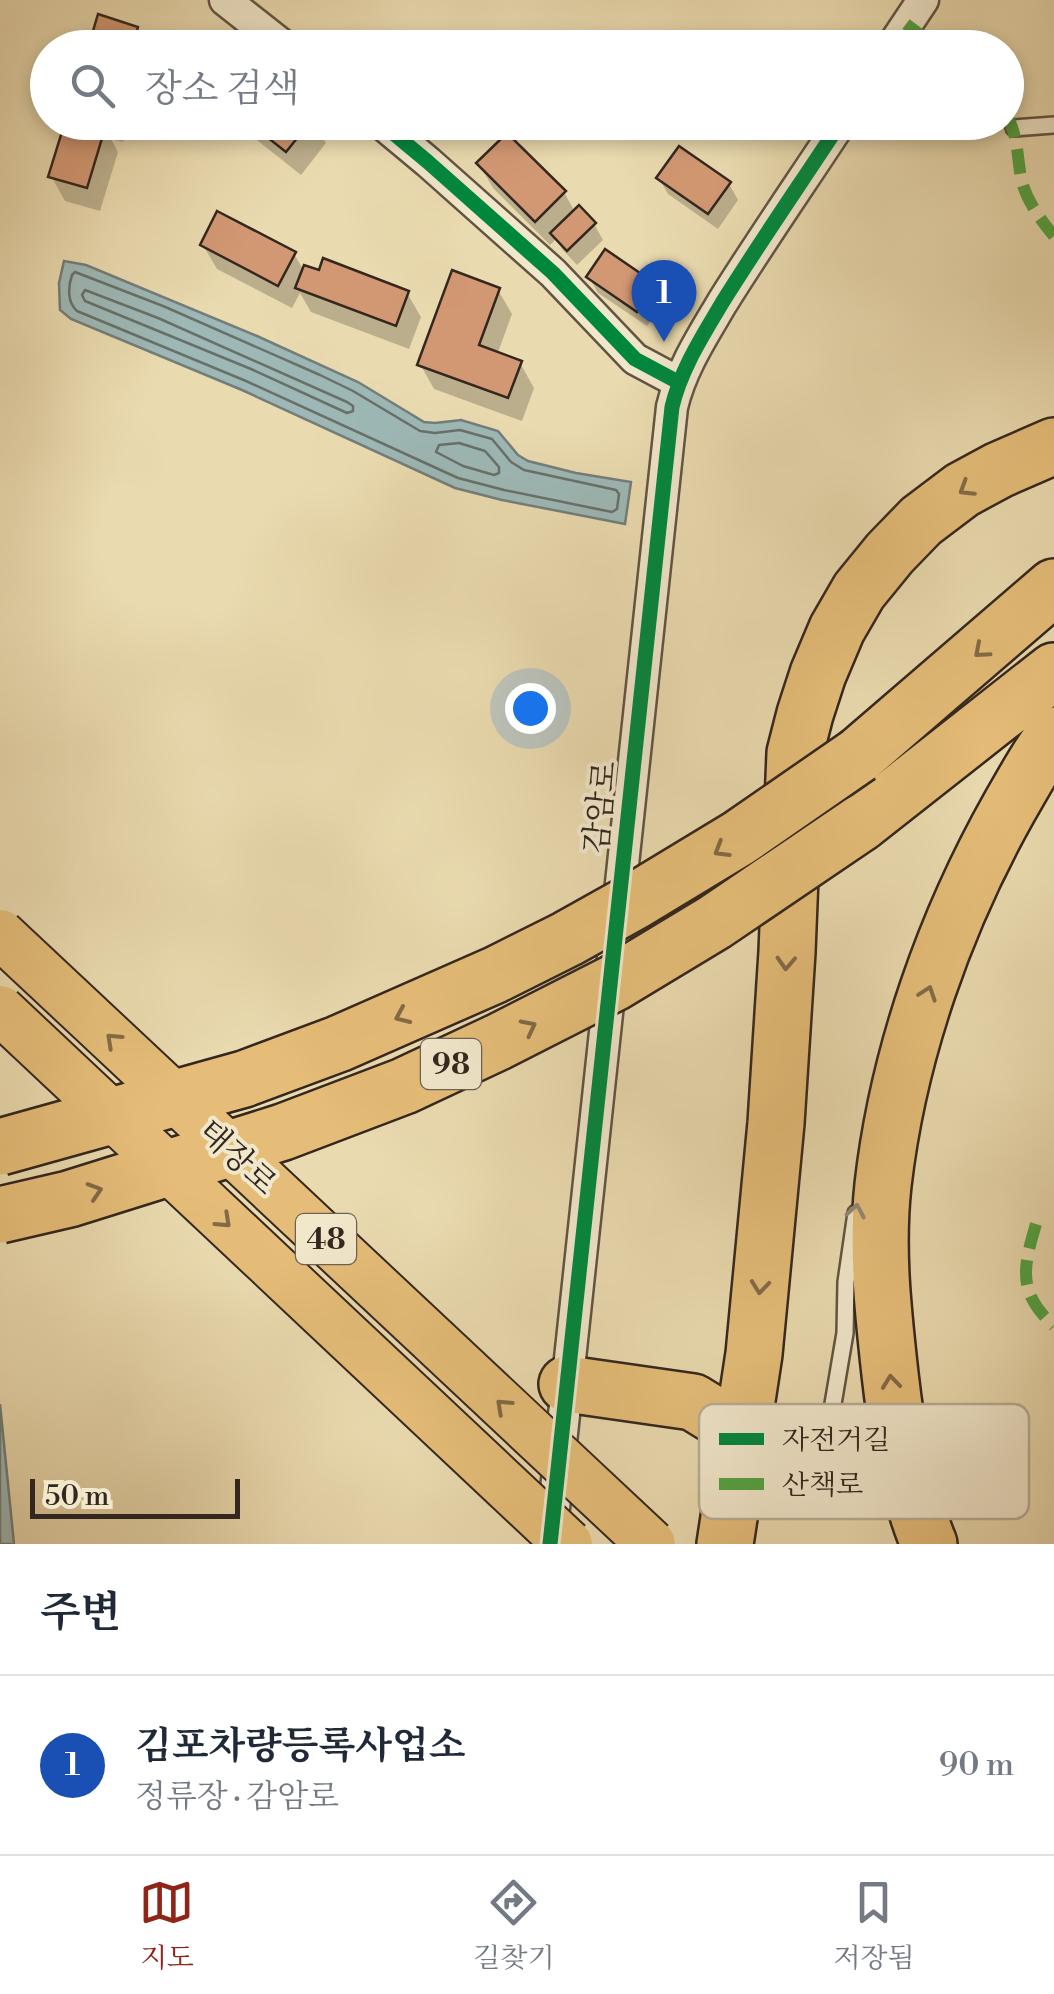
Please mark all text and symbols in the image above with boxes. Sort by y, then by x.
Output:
search box [30,30,1024,140]
icon: search [65,58,120,113]
text: 장소 검색 [145,66,300,113]
pin: 1 [632,260,696,342]
one-way arrow [959,477,977,496]
one-way arrow [974,640,993,658]
your location [505,683,556,734]
street label: 감암로 [576,759,626,855]
one-way arrow [714,838,732,857]
one-way arrow [776,956,797,972]
one-way arrow [917,986,937,1003]
one-way arrow [394,1004,412,1024]
one-way arrow [518,1020,536,1039]
one-way arrow [106,1034,125,1052]
road number: 98 [421,1039,481,1089]
street label: 태장로 [190,1111,285,1204]
one-way arrow [85,1182,102,1203]
one-way arrow [845,1203,866,1219]
one-way arrow [212,1209,231,1227]
road number: 48 [296,1214,356,1264]
one-way arrow [750,1280,771,1296]
one-way arrow [881,1373,902,1389]
one-way arrow [497,1400,515,1418]
legend [699,1404,1029,1519]
text: 자전거길 [782,1423,890,1458]
text: 산책로 [782,1468,863,1503]
scale bar [30,1474,240,1518]
text: 50 m [45,1479,109,1514]
text: 주변 [40,1587,121,1640]
text: 김포차량등록사업소 [135,1723,465,1770]
text: 1 [65,1745,80,1785]
text: 90 m [939,1745,1014,1785]
text: 정류장 · 감암로 [135,1777,339,1817]
tab: 지도 [139,1875,194,1976]
tab: 길찾기 [473,1875,554,1976]
tab: 저장됨 [833,1875,915,1976]

